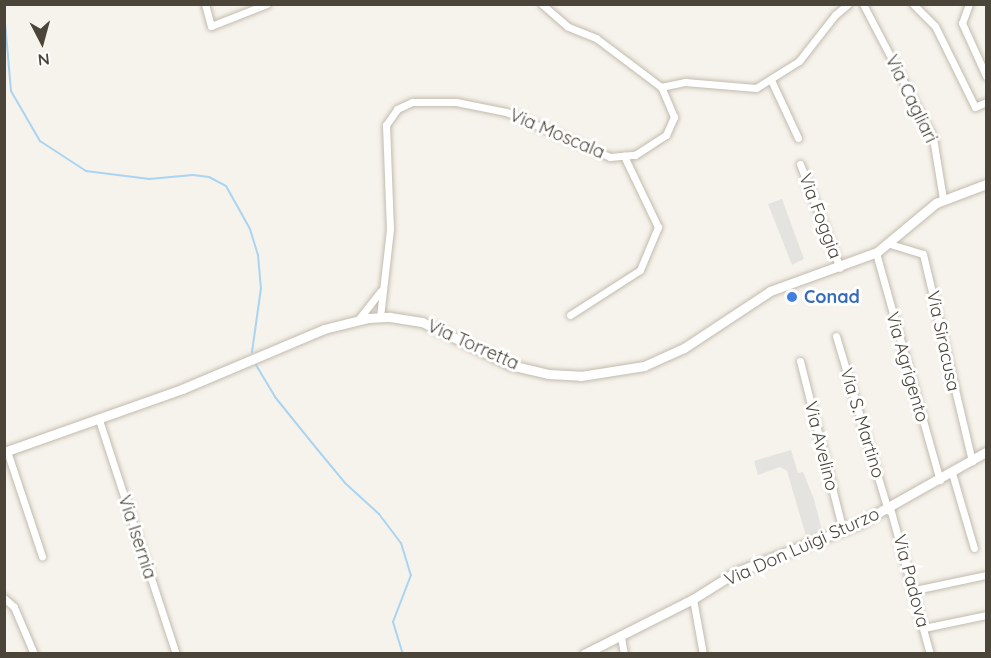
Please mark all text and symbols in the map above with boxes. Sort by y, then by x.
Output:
north arrow [12,12,72,72]
text: N [37,49,51,70]
street label: Via Cagliari [880,51,942,147]
street label: Via Moscala [506,104,608,164]
street label: Via Foggia [794,170,846,262]
place label: Conad [804,286,860,308]
street label: Via Siracusa [922,289,964,393]
marker: Conad [785,290,799,304]
street label: Via Agrigento [881,309,933,425]
street label: Via Torretta [424,315,522,375]
street label: Via S. Martino [835,365,889,481]
street label: Via Avelino [799,399,843,493]
street label: Via Isernia [113,492,161,582]
street label: Via Don Luigi Sturzo [721,503,883,591]
street label: Via Padova [888,532,934,630]

